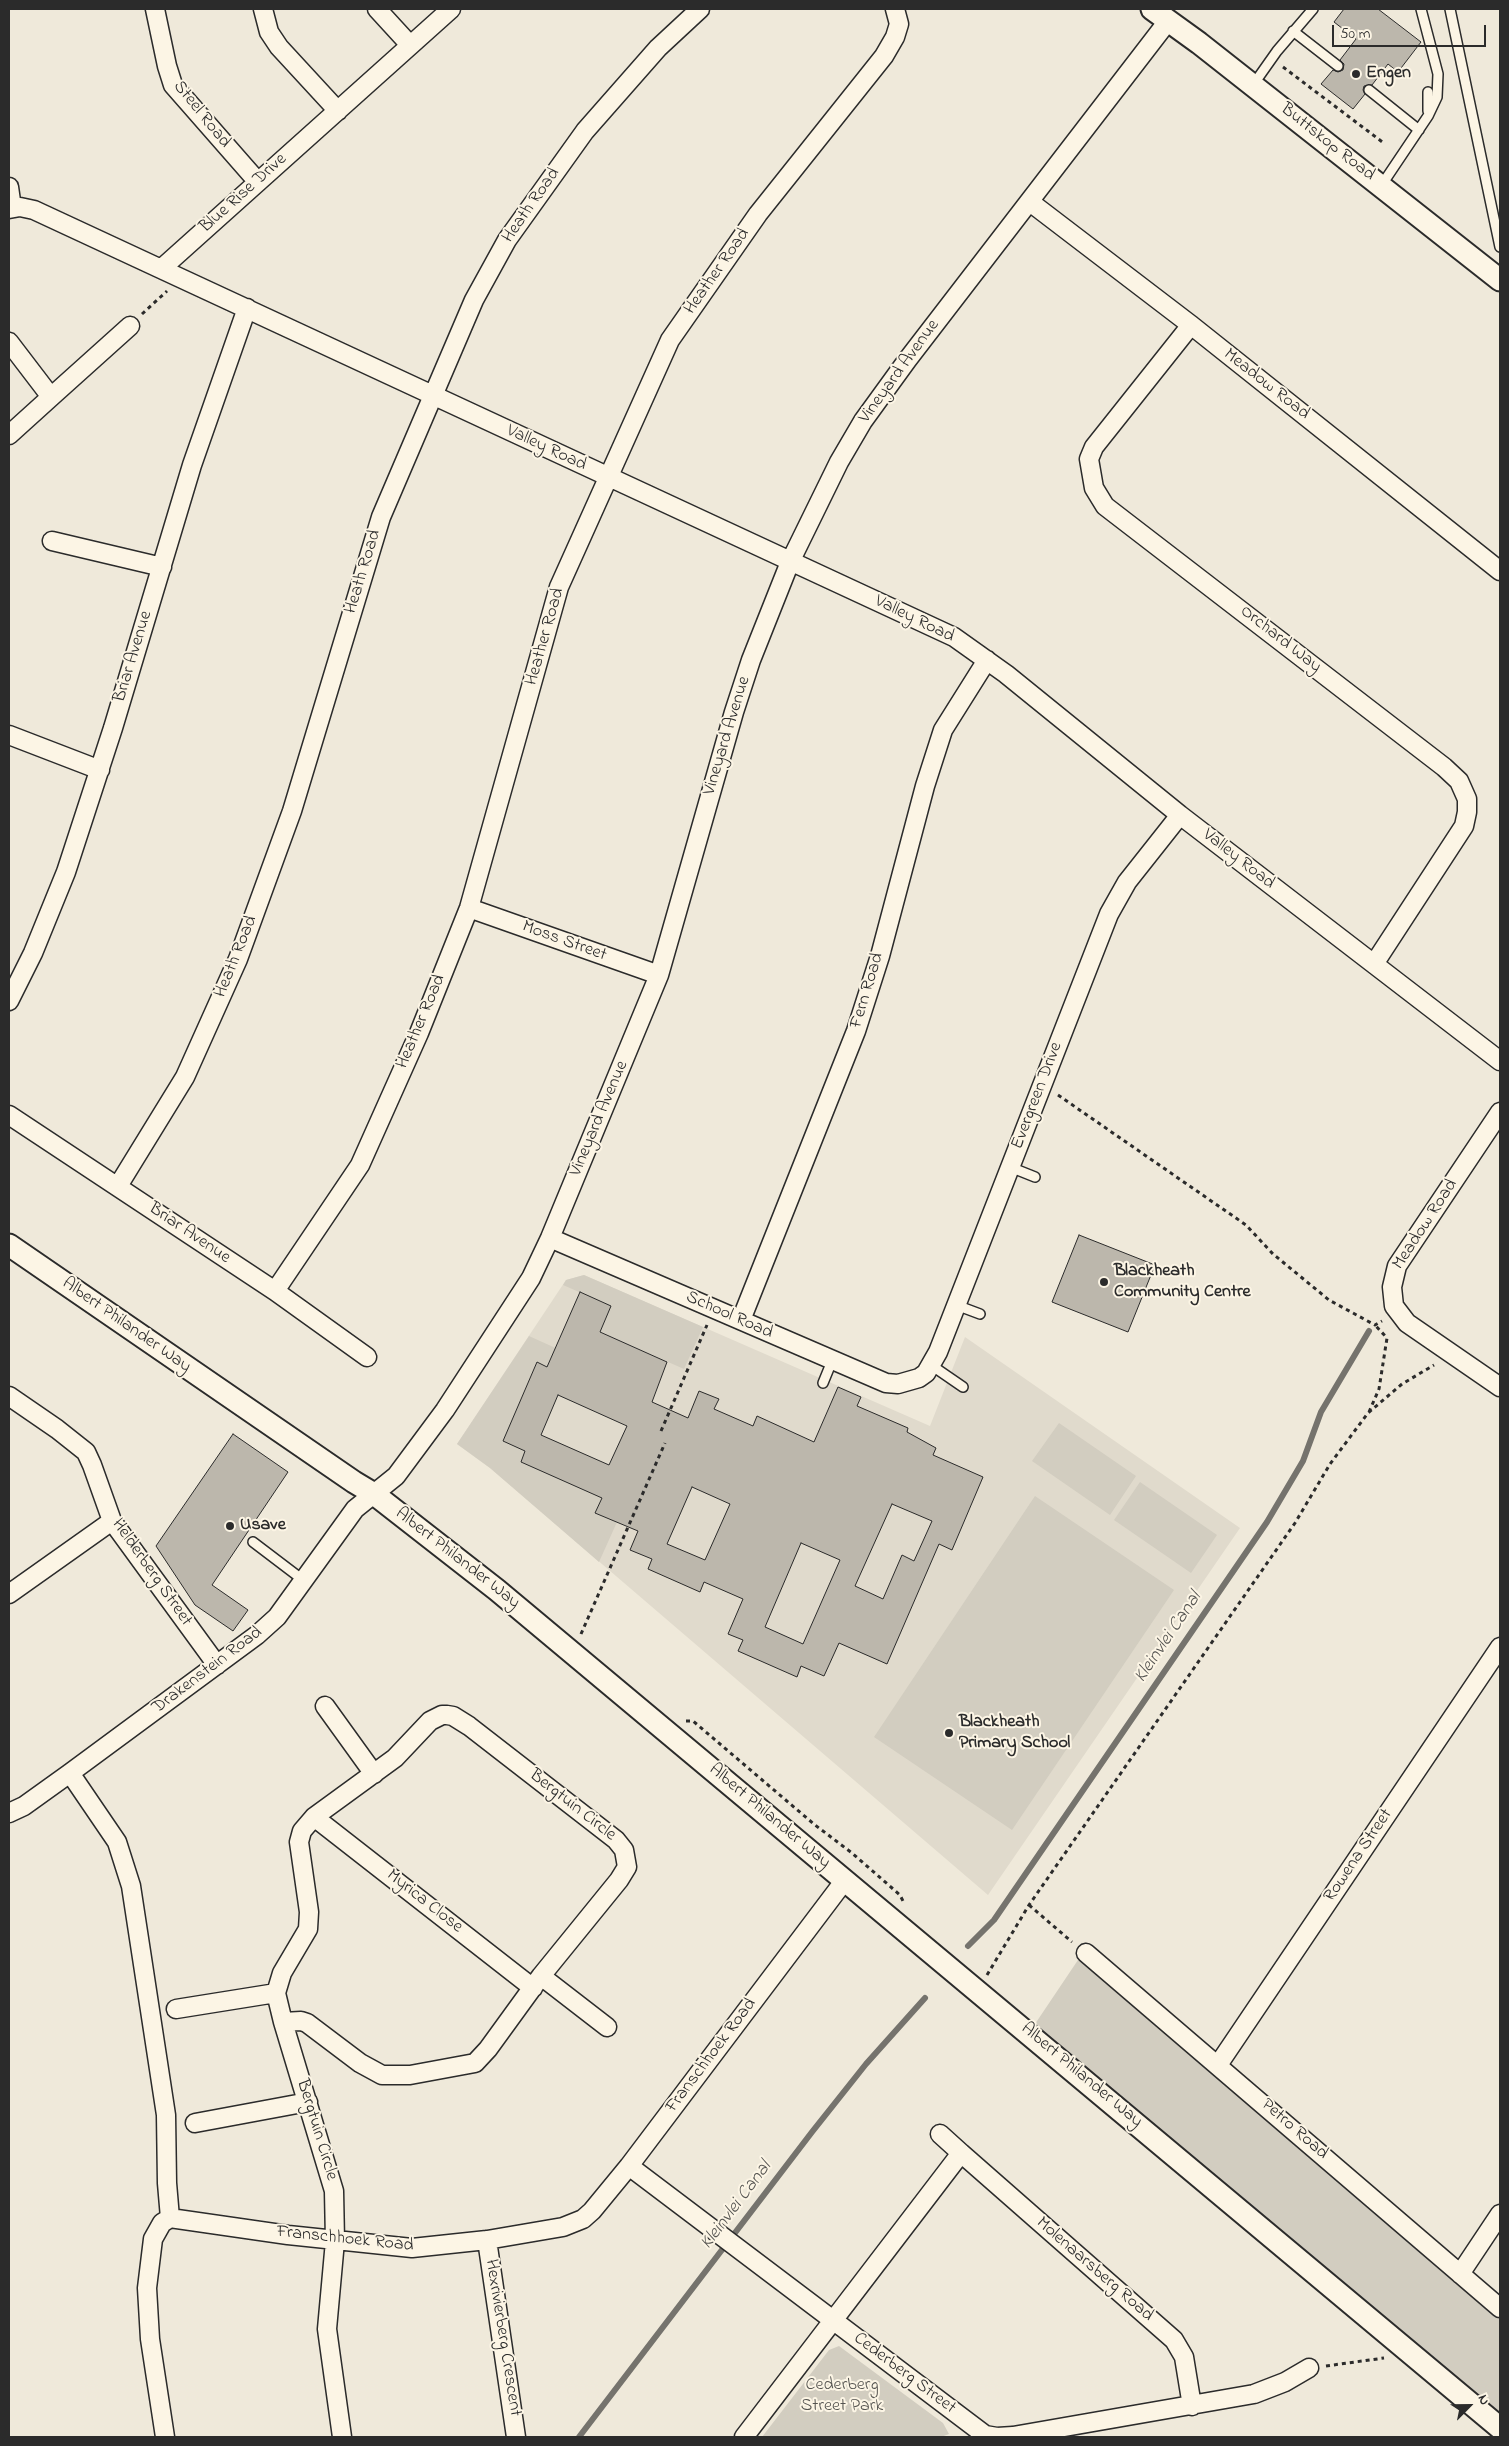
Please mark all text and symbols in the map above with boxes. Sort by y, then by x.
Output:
scale bar [1334,15,1488,47]
text: 50 m [1340,23,1370,45]
place label: Engen [1366,63,1411,85]
marker: Engen [1350,68,1362,80]
street label: Steel Road [167,77,235,153]
street label: Buttskop Road [1275,99,1379,187]
street label: Blue Rise Drive [196,149,292,239]
street label: Heath Road [498,164,566,248]
street label: Heather Road [680,225,756,319]
street label: Vineyard Avenue [855,316,945,428]
street label: Meadow Road [1219,345,1313,425]
street label: Valley Road [502,421,590,477]
street label: Heath Road [341,527,387,617]
street label: Heather Road [522,586,570,688]
street label: Valley Road [871,591,957,649]
street label: Orchard Way [1235,601,1325,679]
street label: Briar Avenue [110,609,158,705]
street label: Vineyard Avenue [700,674,756,798]
street label: Valley Road [1197,825,1279,895]
street label: Heath Road [211,913,263,1001]
street label: Moss Street [519,917,609,967]
street label: Fern Road [846,951,890,1031]
street label: Heather Road [392,972,452,1072]
street label: Evergreen Drive [1008,1039,1068,1153]
street label: Vineyard Avenue [566,1058,634,1180]
street label: Meadow Road [1389,1176,1463,1274]
street label: Briar Avenue [144,1199,234,1269]
place label: Blackheath Community Centre [1114,1261,1251,1304]
street label: Albert Philander Way [57,1273,195,1379]
marker: Blackheath Community Centre [1098,1276,1110,1288]
street label: School Road [682,1287,776,1345]
street label: Albert Philander Way [390,1504,524,1614]
street label: Helderberg Street [106,1515,196,1631]
place label: Usave [240,1515,286,1537]
marker: Usave [224,1520,236,1532]
water label: Kleinvlei Canal [1130,1588,1208,1688]
street label: Drakenstein Road [149,1623,267,1719]
place label: Blackheath Primary School [959,1712,1070,1755]
marker: Blackheath Primary School [943,1727,955,1739]
street label: Albert Philander Way [704,1760,834,1874]
street label: Bergtuin Circle [524,1765,620,1847]
street label: Rowena Street [1320,1805,1398,1907]
street label: Myrica Close [381,1865,467,1939]
street label: Franschhoek Road [662,1995,762,2117]
street label: Albert Philander Way [1016,2019,1146,2133]
street label: Bergtuin Circle [290,2077,342,2183]
street label: Petro Road [1256,2095,1332,2165]
water label: Kleinvlei Canal [696,2157,778,2255]
street label: Molenaarsberg Road [1031,2213,1157,2327]
street label: Franschhoek Road [275,2222,415,2258]
street label: Hexrivierberg Crescent [479,2258,525,2418]
street label: Cederberg Street [848,2328,960,2420]
park label: Cederberg Street Park [801,2375,883,2418]
north arrow [1444,2381,1494,2431]
text: N [1472,2391,1495,2408]

